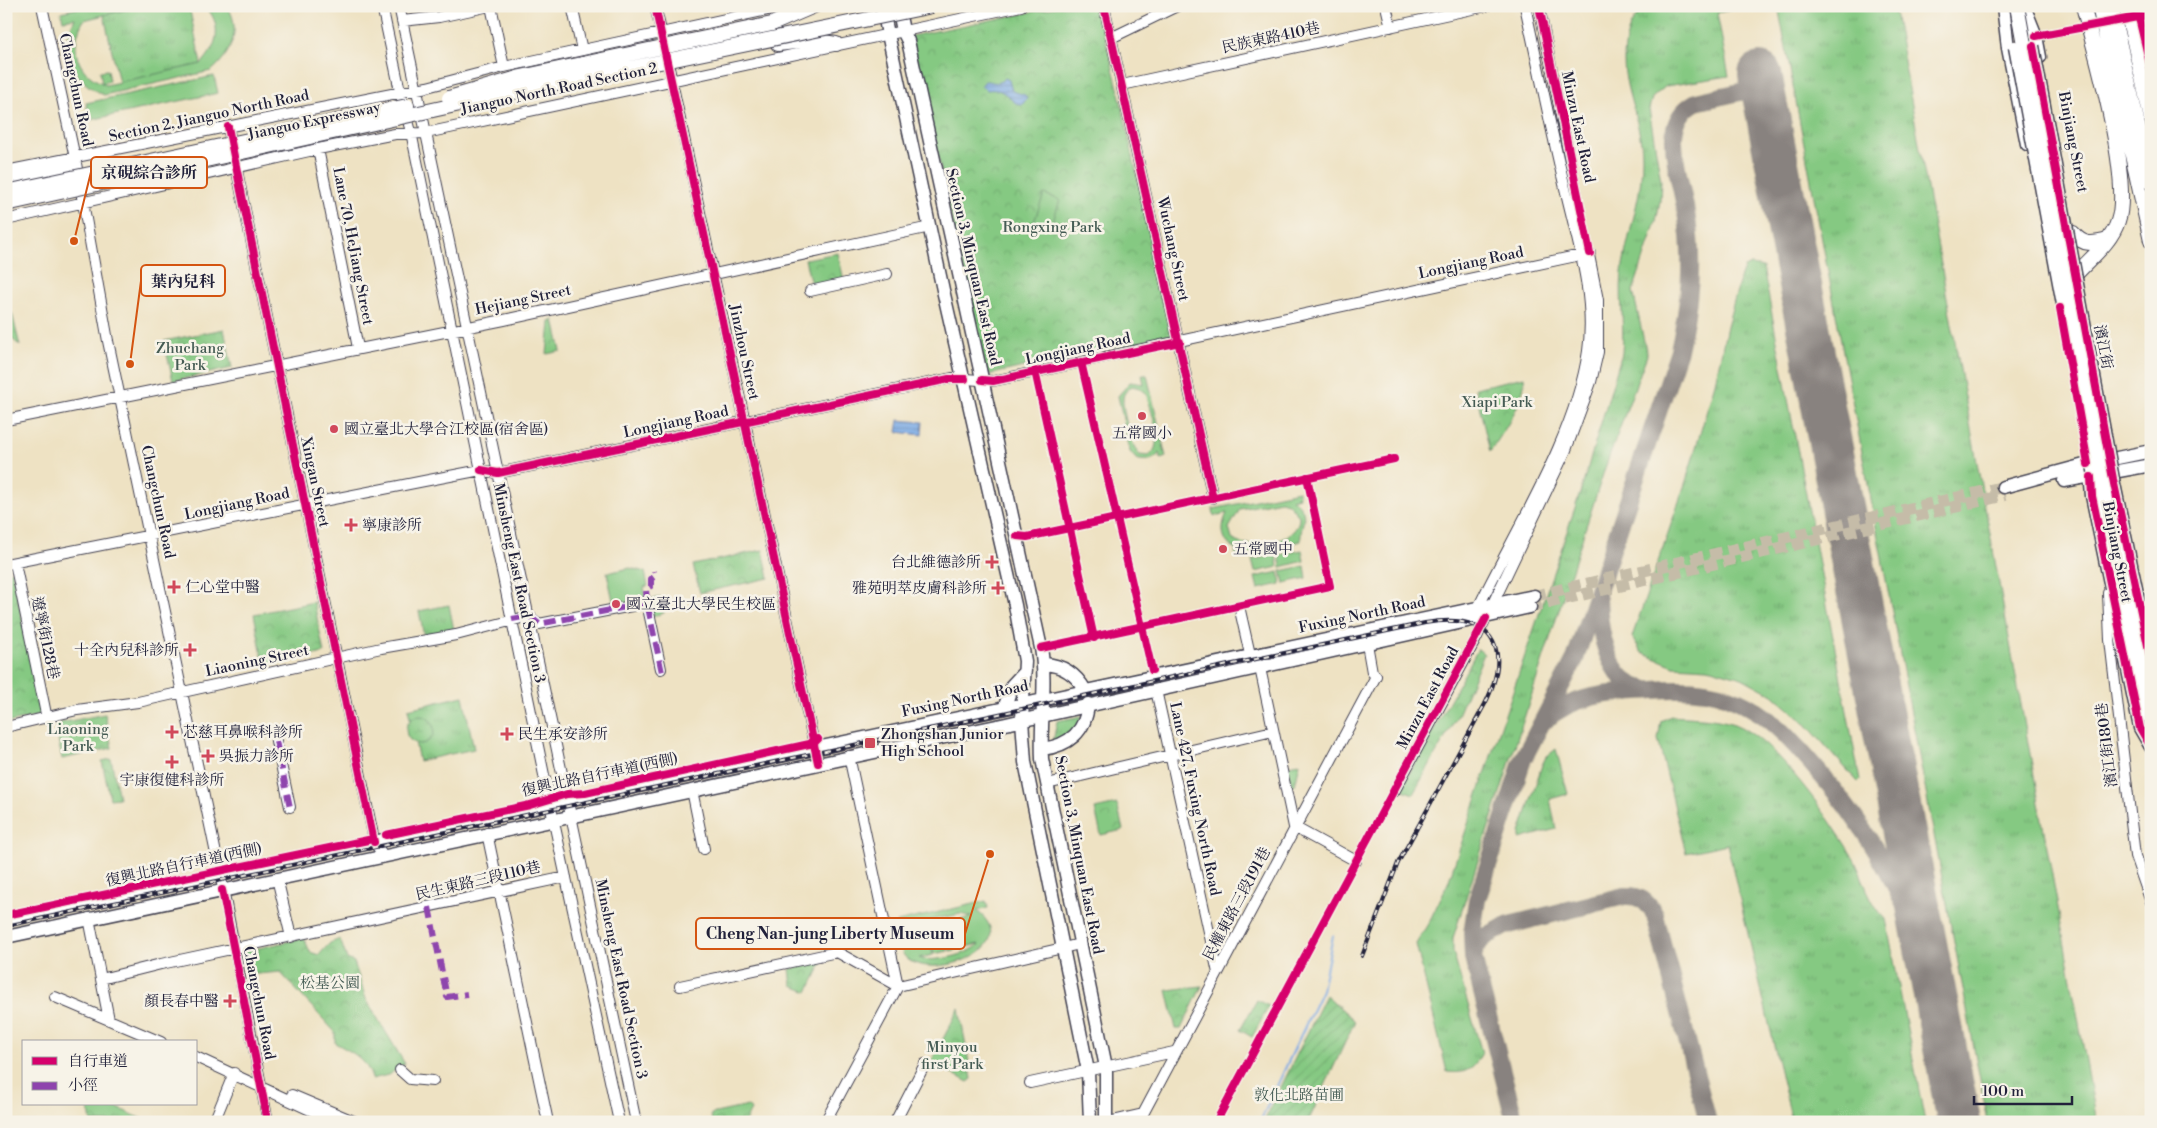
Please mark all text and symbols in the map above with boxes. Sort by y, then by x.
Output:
street label: 民族東路410巷 [1220,18,1322,58]
street label: Changchun Road [55,32,97,149]
street label: Jianguo North Road Section 2 [458,59,659,119]
street label: Minzu East Road [1557,69,1599,185]
street label: Section 2, Jianguo North Road [107,85,311,147]
street label: Binjiang Street [2054,89,2092,195]
street label: Jianguo Expressway [245,97,383,145]
callout: 京硯綜合診所 [91,157,207,188]
text: 京硯綜合診所 [101,163,197,183]
street label: Lane 70, HeJiang Street [328,165,378,327]
street label: Section 3, Minquan East Road [941,167,1005,368]
street label: Wuchang Street [1152,194,1193,304]
park label: Rongxing Park [1003,218,1103,237]
street label: Longjiang Road [1417,242,1526,283]
callout: 葉內兒科 [141,265,225,296]
text: 葉內兒科 [151,272,216,292]
street label: Hejiang Street [473,280,573,319]
street label: Jinzhou Street [724,301,764,402]
street label: 濱江街 [2089,323,2117,371]
street label: Longjiang Road [1024,328,1133,369]
park label: Zhuchang Park [156,339,224,375]
park label: Xiapi Park [1461,393,1533,412]
street label: Longjiang Road [622,401,731,442]
marker: 五常國小 [1136,410,1148,422]
place label: 國立臺北大學合江校區(宿舍區) [344,420,548,439]
marker: 國立臺北大學合江校區(宿舍區) [328,423,340,435]
place label: 五常國小 [1112,424,1172,443]
street label: Xingan Street [296,434,334,530]
street label: Changchun Road [137,444,179,561]
street label: Minsheng East Road Section 3 [489,481,549,685]
street label: Longjiang Road [183,483,292,524]
street label: Binjiang Street [2098,499,2136,605]
place label: 寧康診所 [362,516,422,535]
marker: 寧康診所 [344,518,358,532]
place label: 五常國中 [1233,540,1293,559]
marker: 五常國中 [1217,543,1229,555]
place label: 台北維德診所 [891,553,981,572]
marker: 台北維德診所 [985,555,999,569]
place label: 仁心堂中醫 [185,578,260,597]
place label: 雅苑明萃皮膚科診所 [852,579,987,598]
marker: 仁心堂中醫 [167,580,181,594]
marker: 雅苑明萃皮膚科診所 [991,581,1005,595]
street label: Fuxing North Road [1297,592,1428,638]
street label: 遼寧街128巷 [27,595,63,681]
place label: 國立臺北大學民生校區 [626,595,776,614]
marker: 國立臺北大學民生校區 [610,598,622,610]
place label: 十全內兒科診所 [74,641,179,660]
street label: Liaoning Street [204,641,311,681]
marker: 十全內兒科診所 [183,643,197,657]
street label: Minzu East Road [1393,643,1463,753]
street label: Fuxing North Road [900,676,1031,722]
street label: Lane 427, Fuxing North Road [1165,700,1225,898]
street label: 濱江街180巷 [2092,702,2122,788]
park label: Liaoning Park [47,720,109,756]
place label: 芯慈耳鼻喉科診所 [183,723,303,742]
marker: 芯慈耳鼻喉科診所 [165,725,179,739]
place label: 民生承安診所 [518,725,608,744]
place label: Zhongshan Junior High School [881,725,1004,761]
marker: 民生承安診所 [500,727,514,741]
marker: Zhongshan Junior High School [863,736,877,750]
place label: 吳振力診所 [219,747,294,766]
marker: 吳振力診所 [201,749,215,763]
street label: 復興北路自行車道(西側) [520,749,680,801]
street label: Section 3, Minquan East Road [1050,754,1108,956]
marker: 宇康復健科診所 [165,755,179,769]
place label: 宇康復健科診所 [119,771,225,790]
street label: 復興北路自行車道(西側) [104,839,264,891]
street label: 民權東路三段191巷 [1199,844,1275,964]
street label: 民生東路三段110巷 [414,857,542,905]
street label: Minsheng East Road Section 3 [591,877,651,1081]
callout: Cheng Nan-jung Liberty Museum [696,918,965,949]
text: Cheng Nan-jung Liberty Museum [706,924,955,944]
street label: Changchun Road [239,945,279,1062]
park label: 松基公園 [300,974,360,993]
place label: 顏長春中醫 [144,992,219,1011]
marker: 顏長春中醫 [223,994,237,1008]
park label: Minyou first Park [921,1038,984,1074]
legend [22,1040,198,1106]
text: 自行車道 [68,1052,128,1071]
scale bar [1974,1073,2072,1105]
text: 小徑 [68,1076,98,1095]
text: 100 m [1982,1082,2024,1101]
park label: 敦化北路苗圃 [1254,1086,1344,1105]

